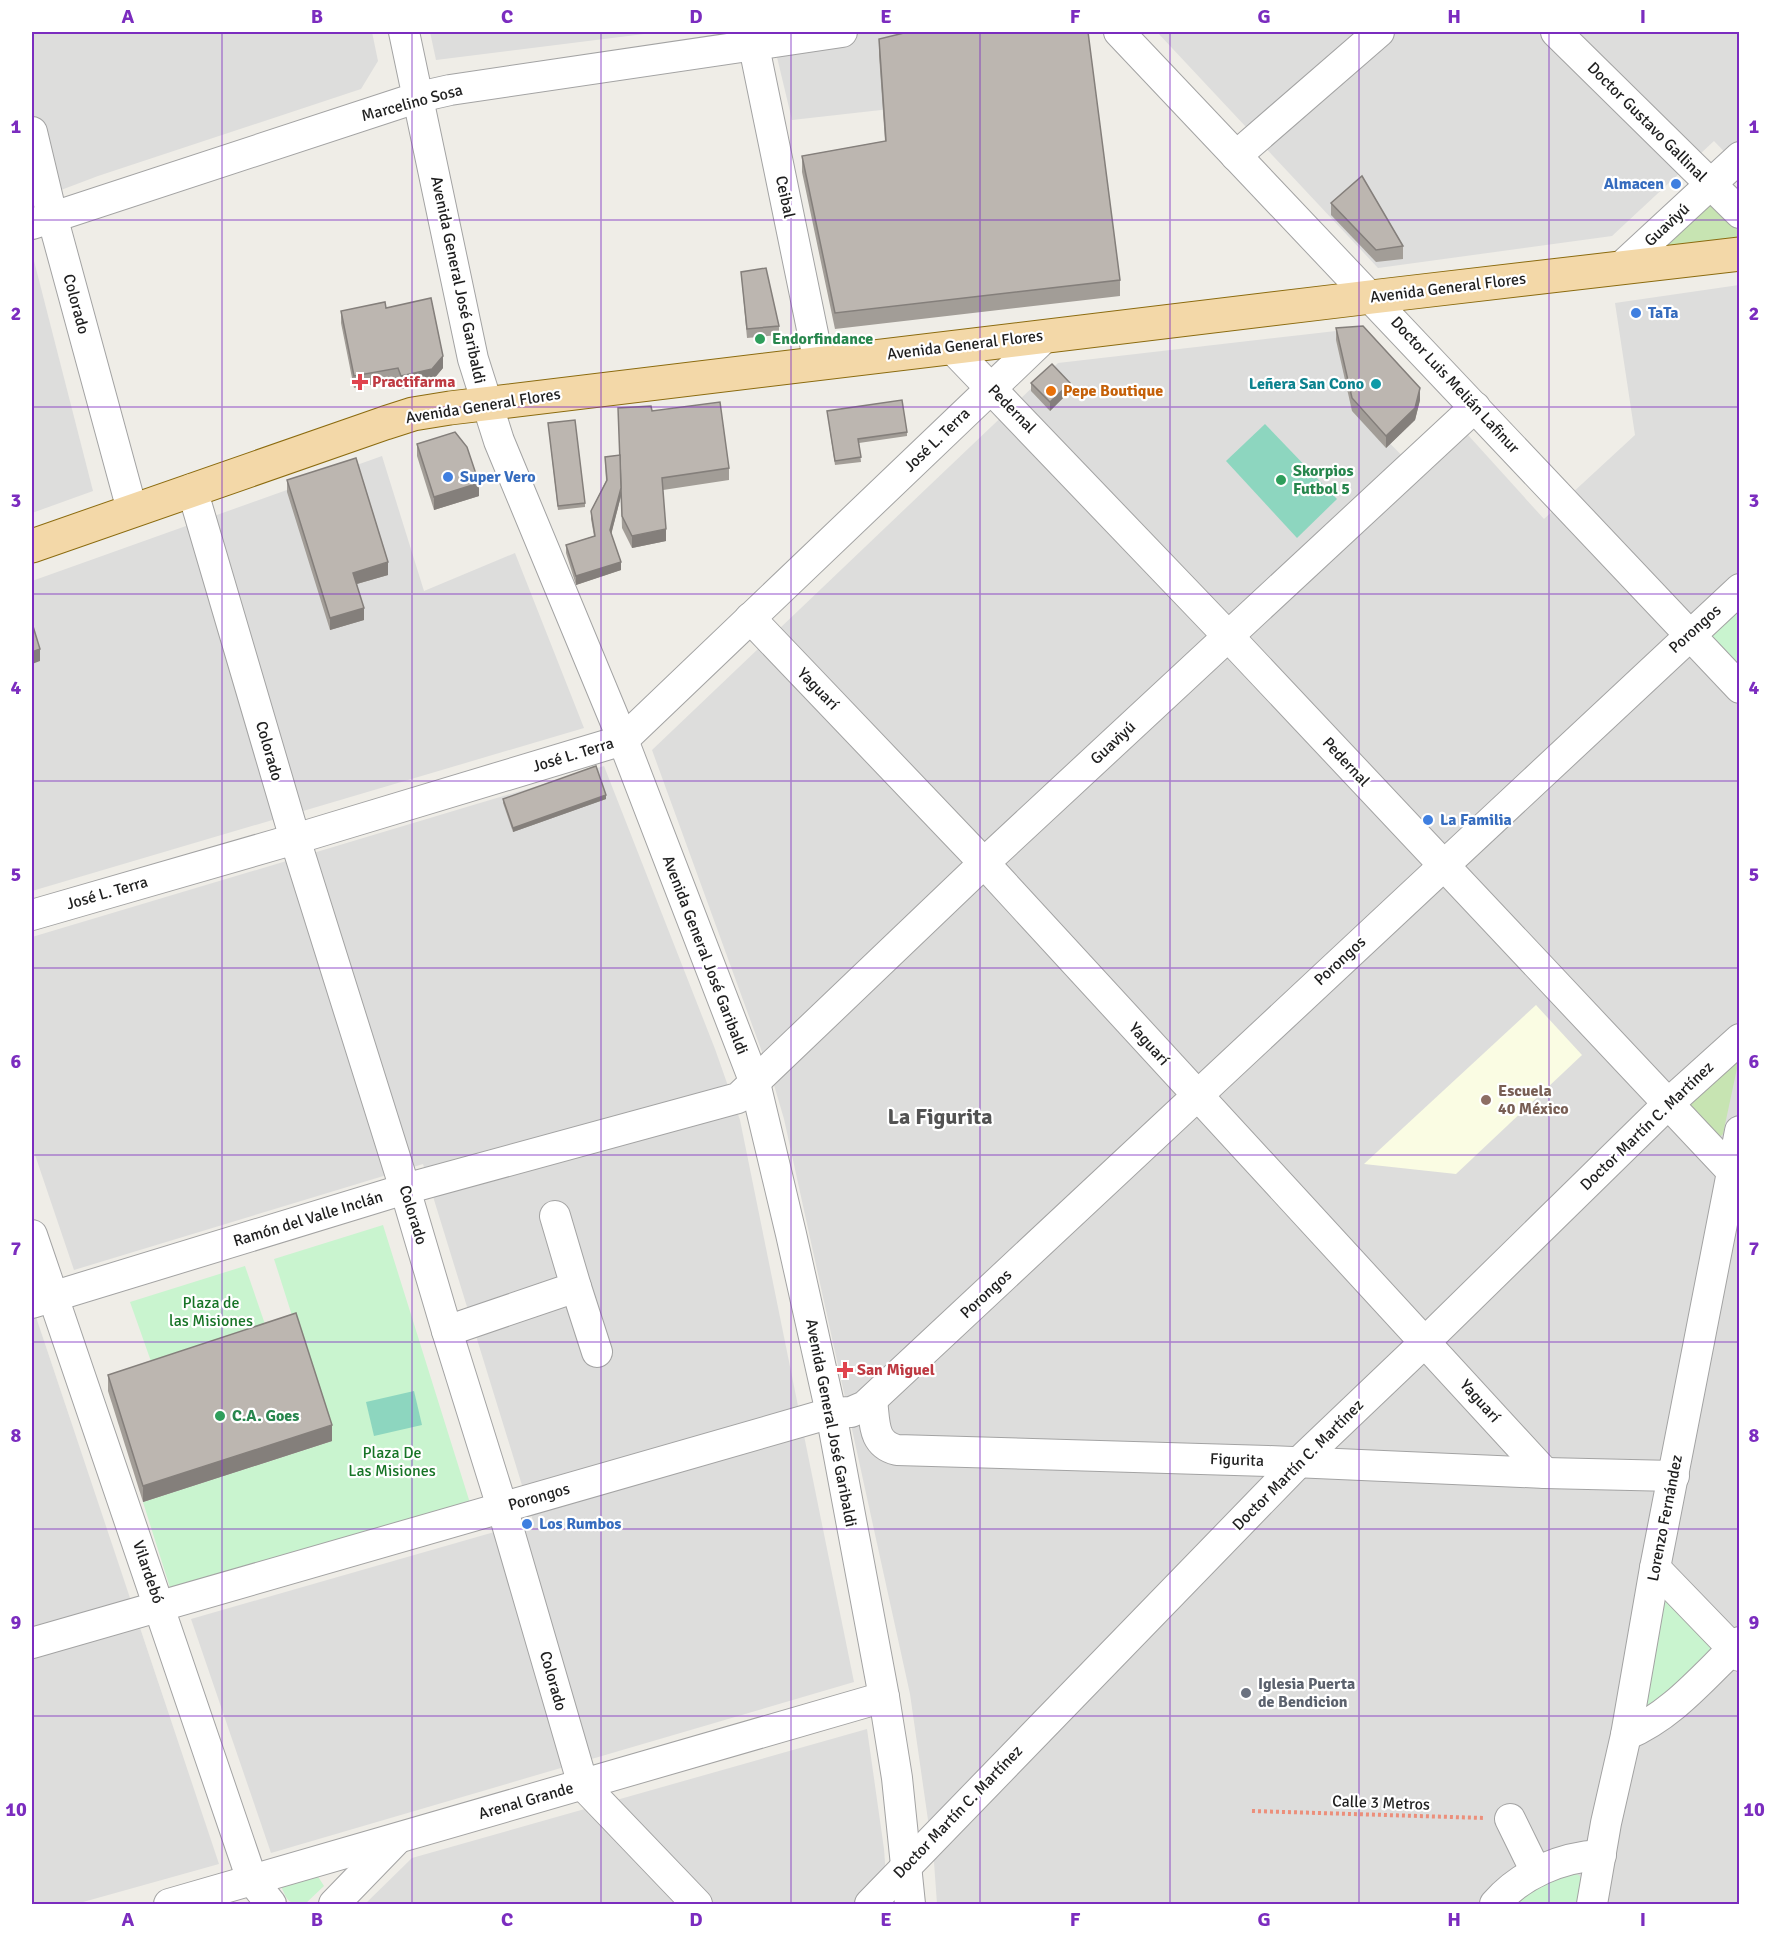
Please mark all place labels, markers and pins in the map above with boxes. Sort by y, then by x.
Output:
place label: Almacen [1604,174,1664,194]
marker: Almacen [1669,177,1683,191]
place label: TaTa [1648,303,1678,323]
marker: TaTa [1629,306,1643,320]
place label: Endorfindance [772,329,873,349]
marker: Endorfindance [753,332,767,346]
place label: Practifarma [372,372,455,392]
place label: Leñera San Cono [1249,374,1364,394]
marker: Practifarma [353,375,367,389]
marker: Leñera San Cono [1369,377,1383,391]
place label: Pepe Boutique [1063,381,1163,401]
marker: Pepe Boutique [1044,384,1058,398]
place label: Skorpios Futbol 5 [1293,461,1354,499]
place label: Super Vero [460,467,535,487]
marker: Super Vero [441,470,455,484]
marker: Skorpios Futbol 5 [1274,473,1288,487]
place label: La Familia [1440,810,1512,830]
marker: La Familia [1421,813,1435,827]
place label: Escuela 40 México [1498,1081,1569,1119]
marker: Escuela 40 México [1479,1093,1493,1107]
place label: San Miguel [857,1360,935,1380]
marker: San Miguel [838,1363,852,1377]
place label: C.A. Goes [232,1406,299,1426]
marker: C.A. Goes [213,1409,227,1423]
place label: Los Rumbos [539,1514,621,1534]
marker: Los Rumbos [520,1517,534,1531]
place label: Iglesia Puerta de Bendicion [1258,1674,1355,1712]
marker: Iglesia Puerta de Bendicion [1239,1686,1253,1700]

